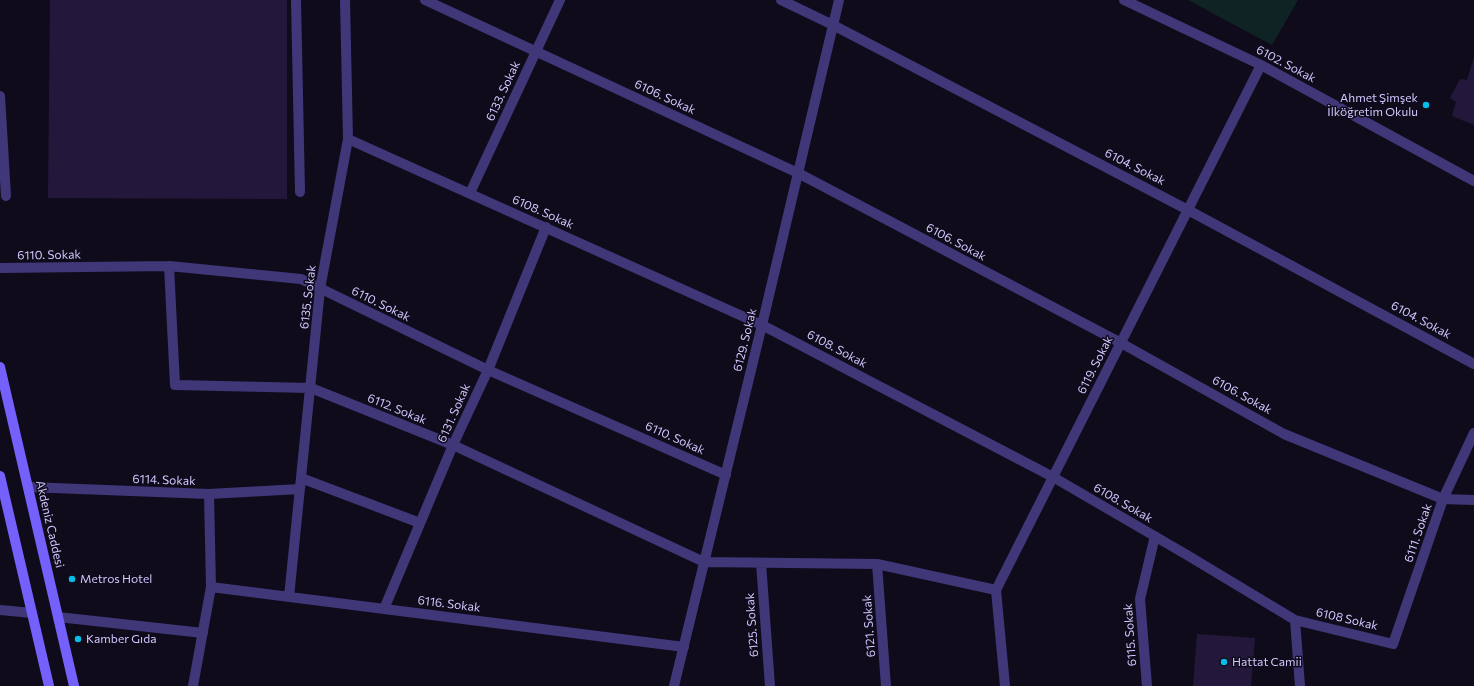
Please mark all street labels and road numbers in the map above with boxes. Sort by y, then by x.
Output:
street label: 6102. Sokak [1254,42,1318,86]
street label: 6133. Sokak [483,59,523,123]
street label: 6106. Sokak [632,77,698,117]
street label: 6104. Sokak [1102,146,1168,188]
street label: 6108. Sokak [510,192,576,232]
street label: 6106. Sokak [924,220,988,264]
street label: 6110. Sokak [17,247,81,263]
street label: 6135. Sokak [297,264,319,330]
street label: 6110. Sokak [349,284,413,324]
street label: 6104. Sokak [1388,298,1454,342]
street label: 6129. Sokak [730,307,760,373]
street label: 6108. Sokak [805,327,869,371]
street label: 6119. Sokak [1074,334,1116,396]
street label: 6106. Sokak [1210,373,1274,417]
street label: 6131. Sokak [435,381,473,445]
street label: 6112. Sokak [365,391,429,427]
street label: 6110. Sokak [643,418,707,458]
street label: 6114. Sokak [132,472,196,488]
street label: Akdeniz Caddesi [33,479,67,569]
street label: 6108. Sokak [1091,480,1155,526]
street label: 6111. Sokak [1401,502,1435,564]
street label: 6125. Sokak [743,592,761,658]
street label: 6116. Sokak [417,593,481,615]
street label: 6121. Sokak [860,594,878,658]
street label: 6115. Sokak [1121,603,1139,667]
street label: 6108 Sokak [1315,605,1379,633]

